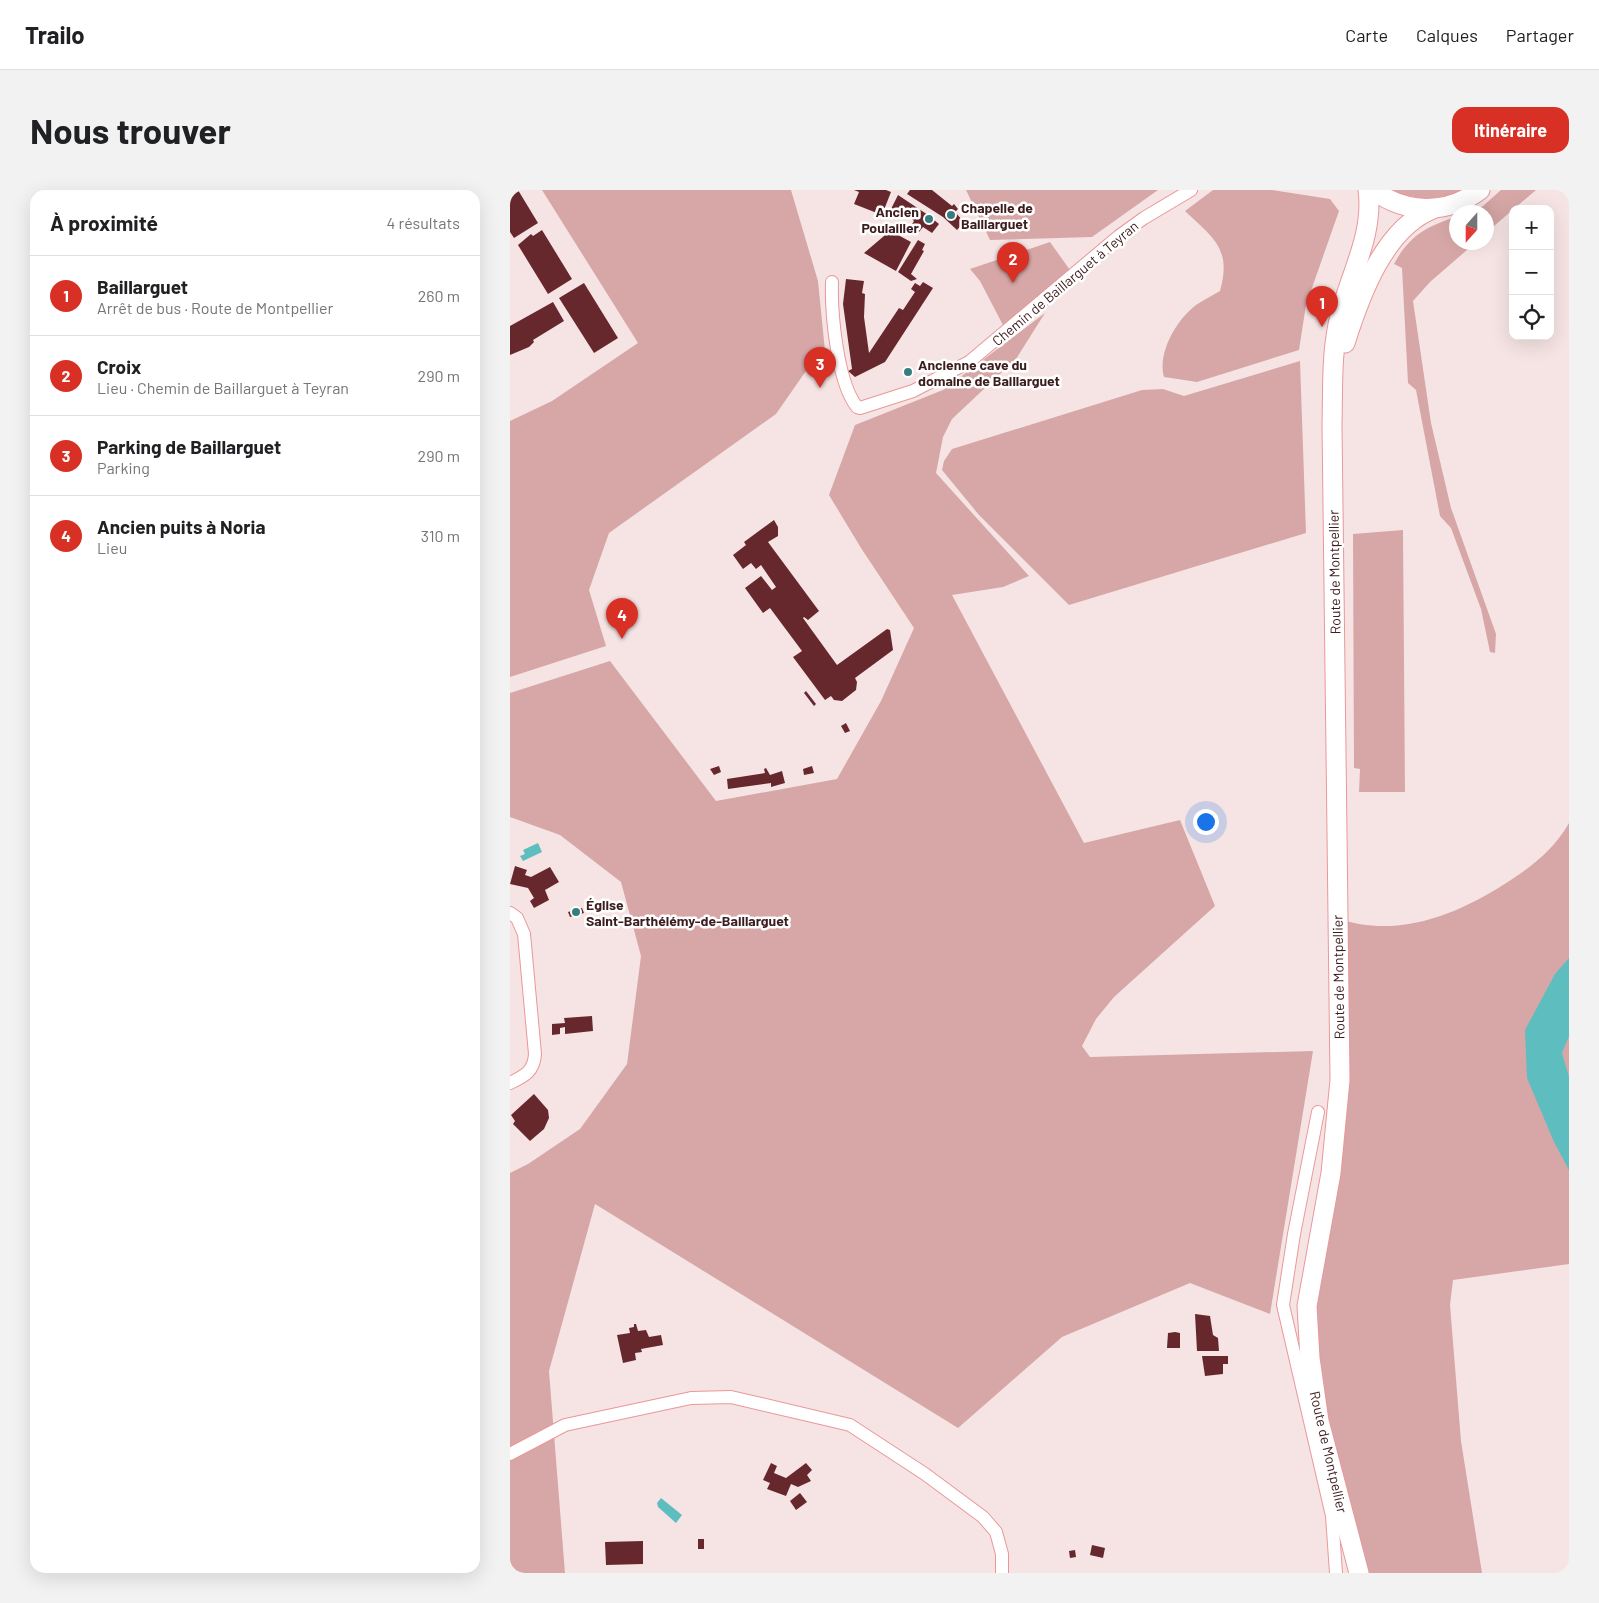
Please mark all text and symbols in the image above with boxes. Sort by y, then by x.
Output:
text: Trailo [25,20,85,49]
text: Carte [1345,24,1388,46]
text: Calques [1416,24,1478,46]
text: Partager [1506,24,1574,46]
button: Itinéraire [1452,107,1569,153]
text: Nous trouver [30,109,231,151]
place label: Chapelle de Baillarguet [961,199,1033,232]
place label: Ancien Poulailler [861,203,920,236]
north arrow [1449,205,1494,250]
map controls [1509,205,1554,340]
button: + [1509,205,1554,250]
marker: Chapelle de Baillarguet [945,209,957,221]
text: À proximité [50,210,158,235]
text: 4 résultats [386,213,460,232]
marker: Ancien Poulailler [923,213,935,225]
street label: Chemin de Baillarguet à Teyran [989,217,1141,349]
pin: 2 [997,242,1029,283]
button: − [1509,250,1554,295]
text: Baillarguet [97,275,188,298]
text: 1 [63,286,69,305]
text: 260 m [418,286,460,305]
pin: 1 [1306,286,1338,327]
button: locate [1509,295,1554,340]
text: Arrêt de bus · Route de Montpellier [97,298,333,317]
pin: 3 [804,347,836,388]
text: Croix [97,355,141,378]
place label: Ancienne cave du domaine de Baillarguet [918,356,1060,389]
text: 2 [62,366,70,385]
text: 290 m [418,366,460,385]
marker: Ancienne cave du domaine de Baillarguet [902,366,914,378]
text: Lieu · Chemin de Baillarguet à Teyran [97,378,349,397]
text: Parking de Baillarguet [97,435,281,458]
text: 3 [62,446,70,465]
text: 290 m [418,446,460,465]
text: Parking [97,458,150,477]
street label: Route de Montpellier [1324,510,1344,634]
text: Ancien puits à Noria [97,515,265,538]
text: 4 [61,526,71,545]
text: 310 m [421,526,460,545]
text: Lieu [97,538,127,557]
pin: 4 [606,598,638,639]
your location [1193,809,1219,835]
place label: Église Saint-Barthélémy-de-Baillarguet [586,896,789,929]
marker: Église Saint-Barthélémy-de-Baillarguet [570,906,582,918]
street label: Route de Montpellier [1328,915,1348,1039]
street label: Route de Montpellier [1307,1389,1351,1515]

